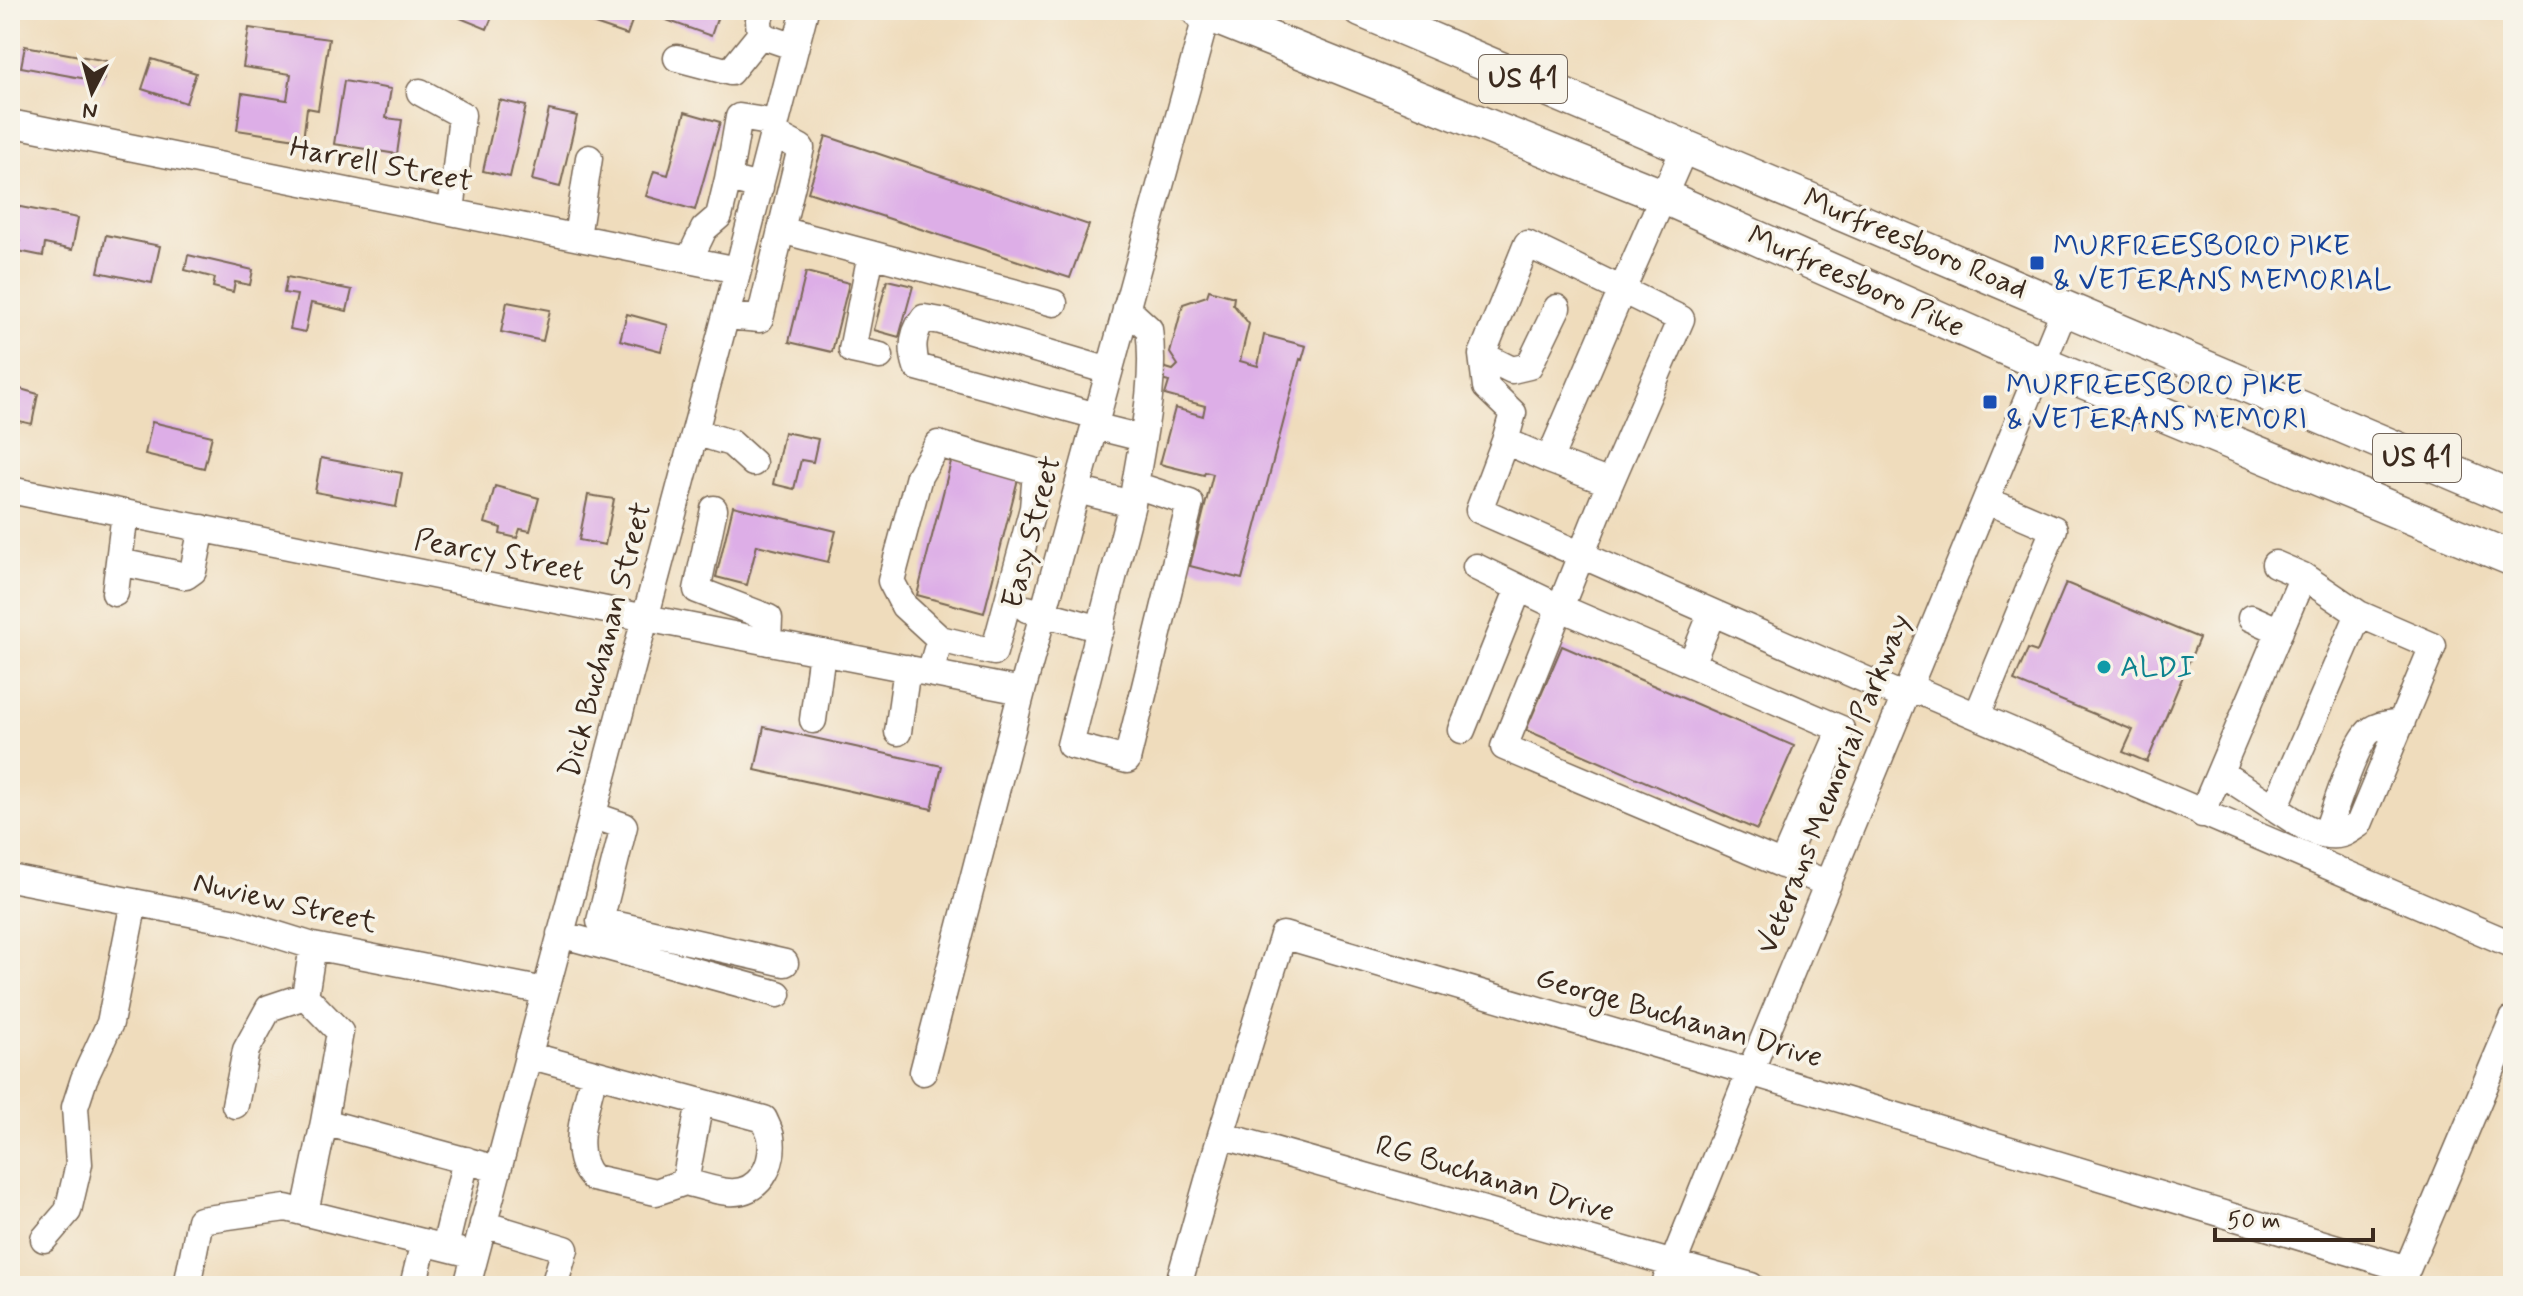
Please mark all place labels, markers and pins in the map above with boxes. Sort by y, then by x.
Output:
place label: MURFREESBORO PIKE & VETERANS MEMORIAL [2053,227,2392,300]
marker: MURFREESBORO PIKE & VETERANS MEMORIAL [2028,254,2046,272]
place label: MURFREESBORO PIKE & VETERANS MEMORI [2006,366,2307,439]
marker: MURFREESBORO PIKE & VETERANS MEMORI [1981,393,1999,411]
place label: ALDI [2120,648,2195,687]
marker: ALDI [2095,658,2113,676]

